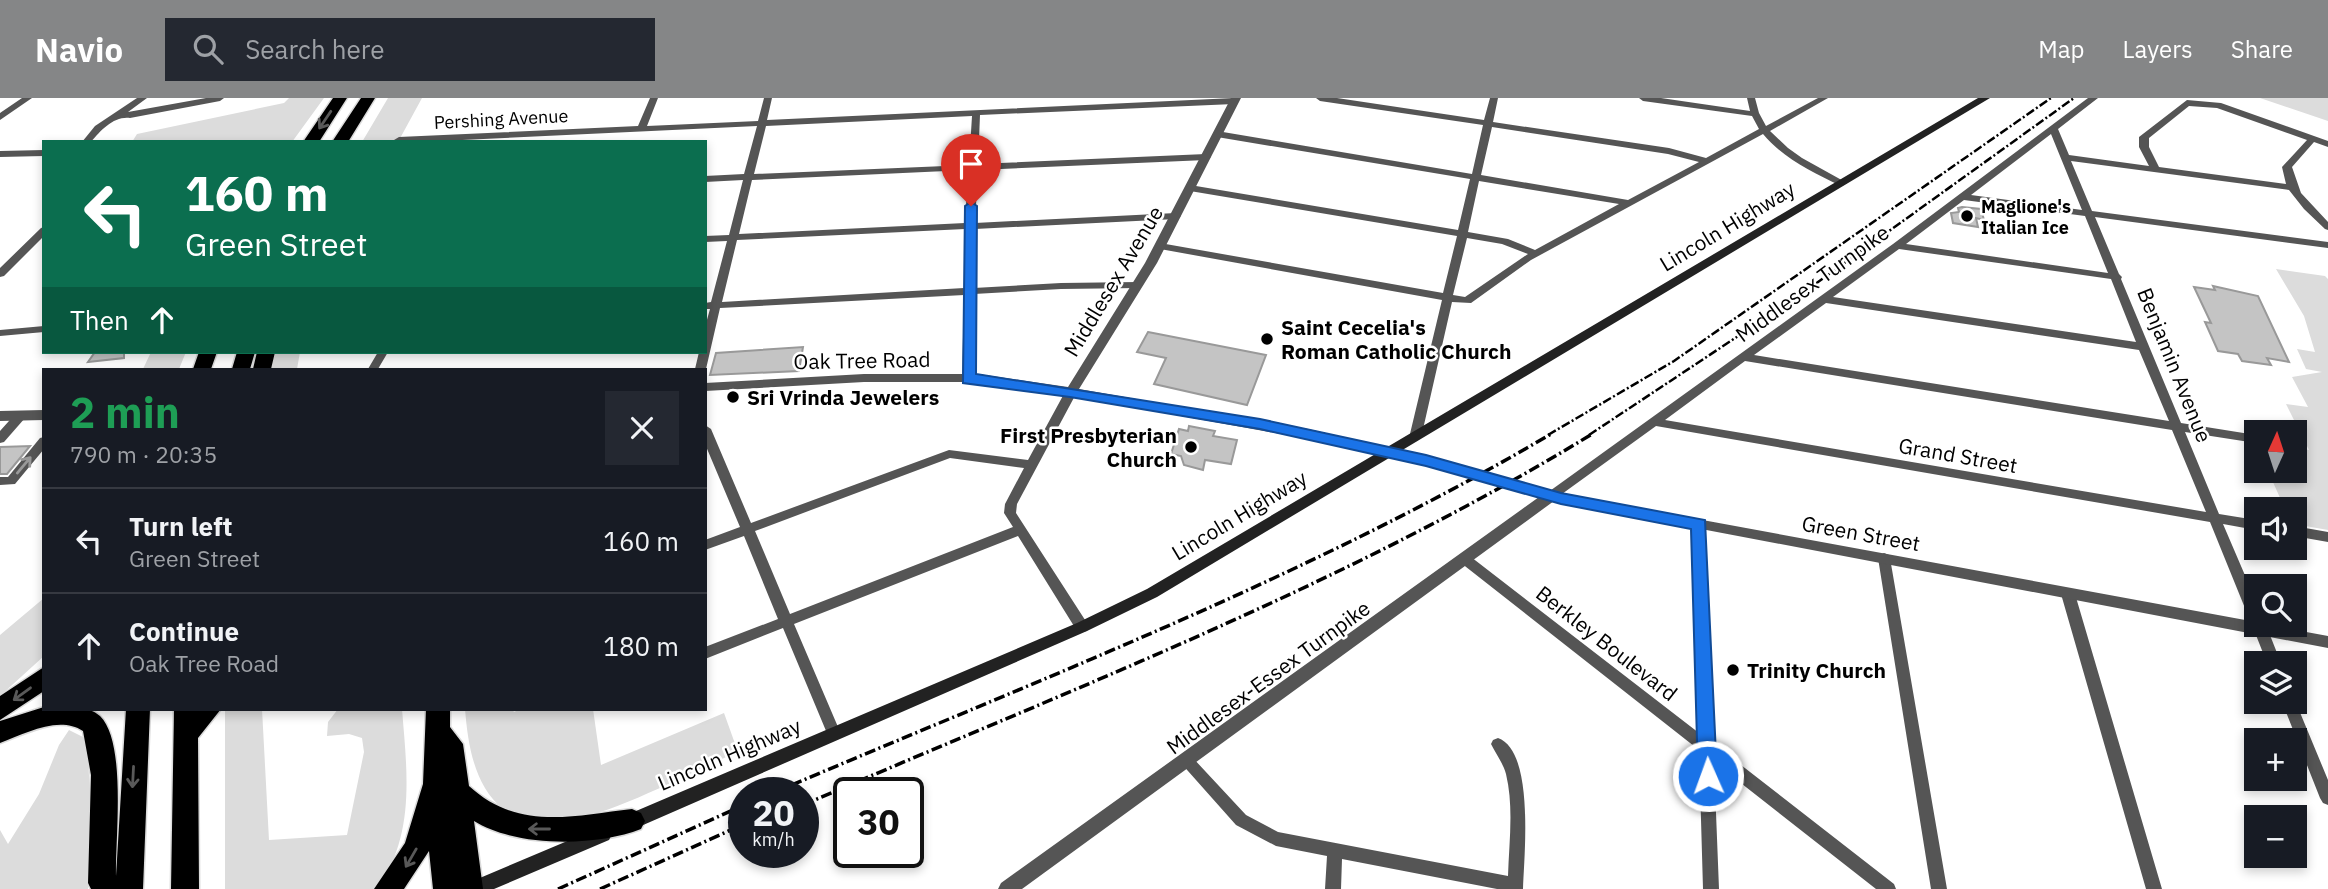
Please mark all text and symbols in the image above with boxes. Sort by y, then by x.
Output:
search box [165,18,655,81]
text: Navio [35,28,123,71]
icon: search [189,30,227,68]
text: Search here [245,32,385,66]
text: Map [2038,33,2085,65]
text: Layers [2123,33,2193,65]
text: Share [2231,33,2293,65]
street label: Pershing Avenue [433,104,569,134]
one-way arrow [318,110,332,129]
pin [941,134,1001,206]
icon: arrive [952,145,990,183]
text: 160 m [185,161,329,224]
icon: left [70,168,161,259]
street label: Lincoln Highway [1654,174,1800,277]
place label: Maglione's Italian Ice [1981,195,2071,239]
street label: Middlesex Avenue [1057,200,1169,362]
marker: Maglione's Italian Ice [1959,208,1975,224]
street label: Middlesex Turnpike [1730,218,1894,348]
text: Green Street [185,223,367,265]
street label: Benjamin Avenue [2131,284,2219,446]
icon: ahead [143,301,181,339]
text: Then [70,303,129,337]
place label: Saint Cecelia's Roman Catholic Church [1281,313,1511,365]
marker: Saint Cecelia's Roman Catholic Church [1259,331,1275,347]
street label: Oak Tree Road [793,345,931,375]
place label: Sri Vrinda Jewelers [747,383,939,411]
text: 2 min [70,385,180,440]
marker: Sri Vrinda Jewelers [725,389,741,405]
button: close [605,391,679,465]
north arrow [2244,420,2306,483]
map controls [2244,420,2307,868]
place label: First Presbyterian Church [1000,421,1177,473]
street label: Grand Street [1896,431,2020,479]
text: 790 m · 20:35 [70,439,217,469]
marker: First Presbyterian Church [1183,439,1199,455]
one-way arrow [16,457,32,475]
street label: Lincoln Highway [1166,463,1312,566]
button: sound [2244,497,2307,560]
text: Turn left [129,509,232,543]
street label: Green Street [1800,509,1922,557]
icon: left [70,522,108,560]
text: 160 m [603,524,679,558]
text: Green Street [129,543,260,573]
button: search [2244,574,2307,637]
street label: Berkley Boulevard [1531,579,1683,707]
street label: Middlesex-Essex Turnpike [1161,594,1375,760]
text: Continue [129,614,239,648]
icon: ahead [70,627,108,665]
text: 180 m [603,629,679,663]
text: Oak Tree Road [129,648,279,678]
button: layers [2244,651,2307,714]
place label: Trinity Church [1747,656,1886,684]
marker: Trinity Church [1725,662,1741,678]
one-way arrow [13,687,32,701]
street label: Lincoln Highway [653,711,805,797]
button: + [2244,728,2307,791]
position arrow [1671,739,1745,813]
one-way arrow [127,765,140,788]
speed limit sign: 30 [833,777,924,868]
text: 20 [752,790,795,836]
button: − [2244,805,2307,868]
one-way arrow [528,822,551,836]
text: km/h [752,828,795,851]
one-way arrow [404,847,418,867]

